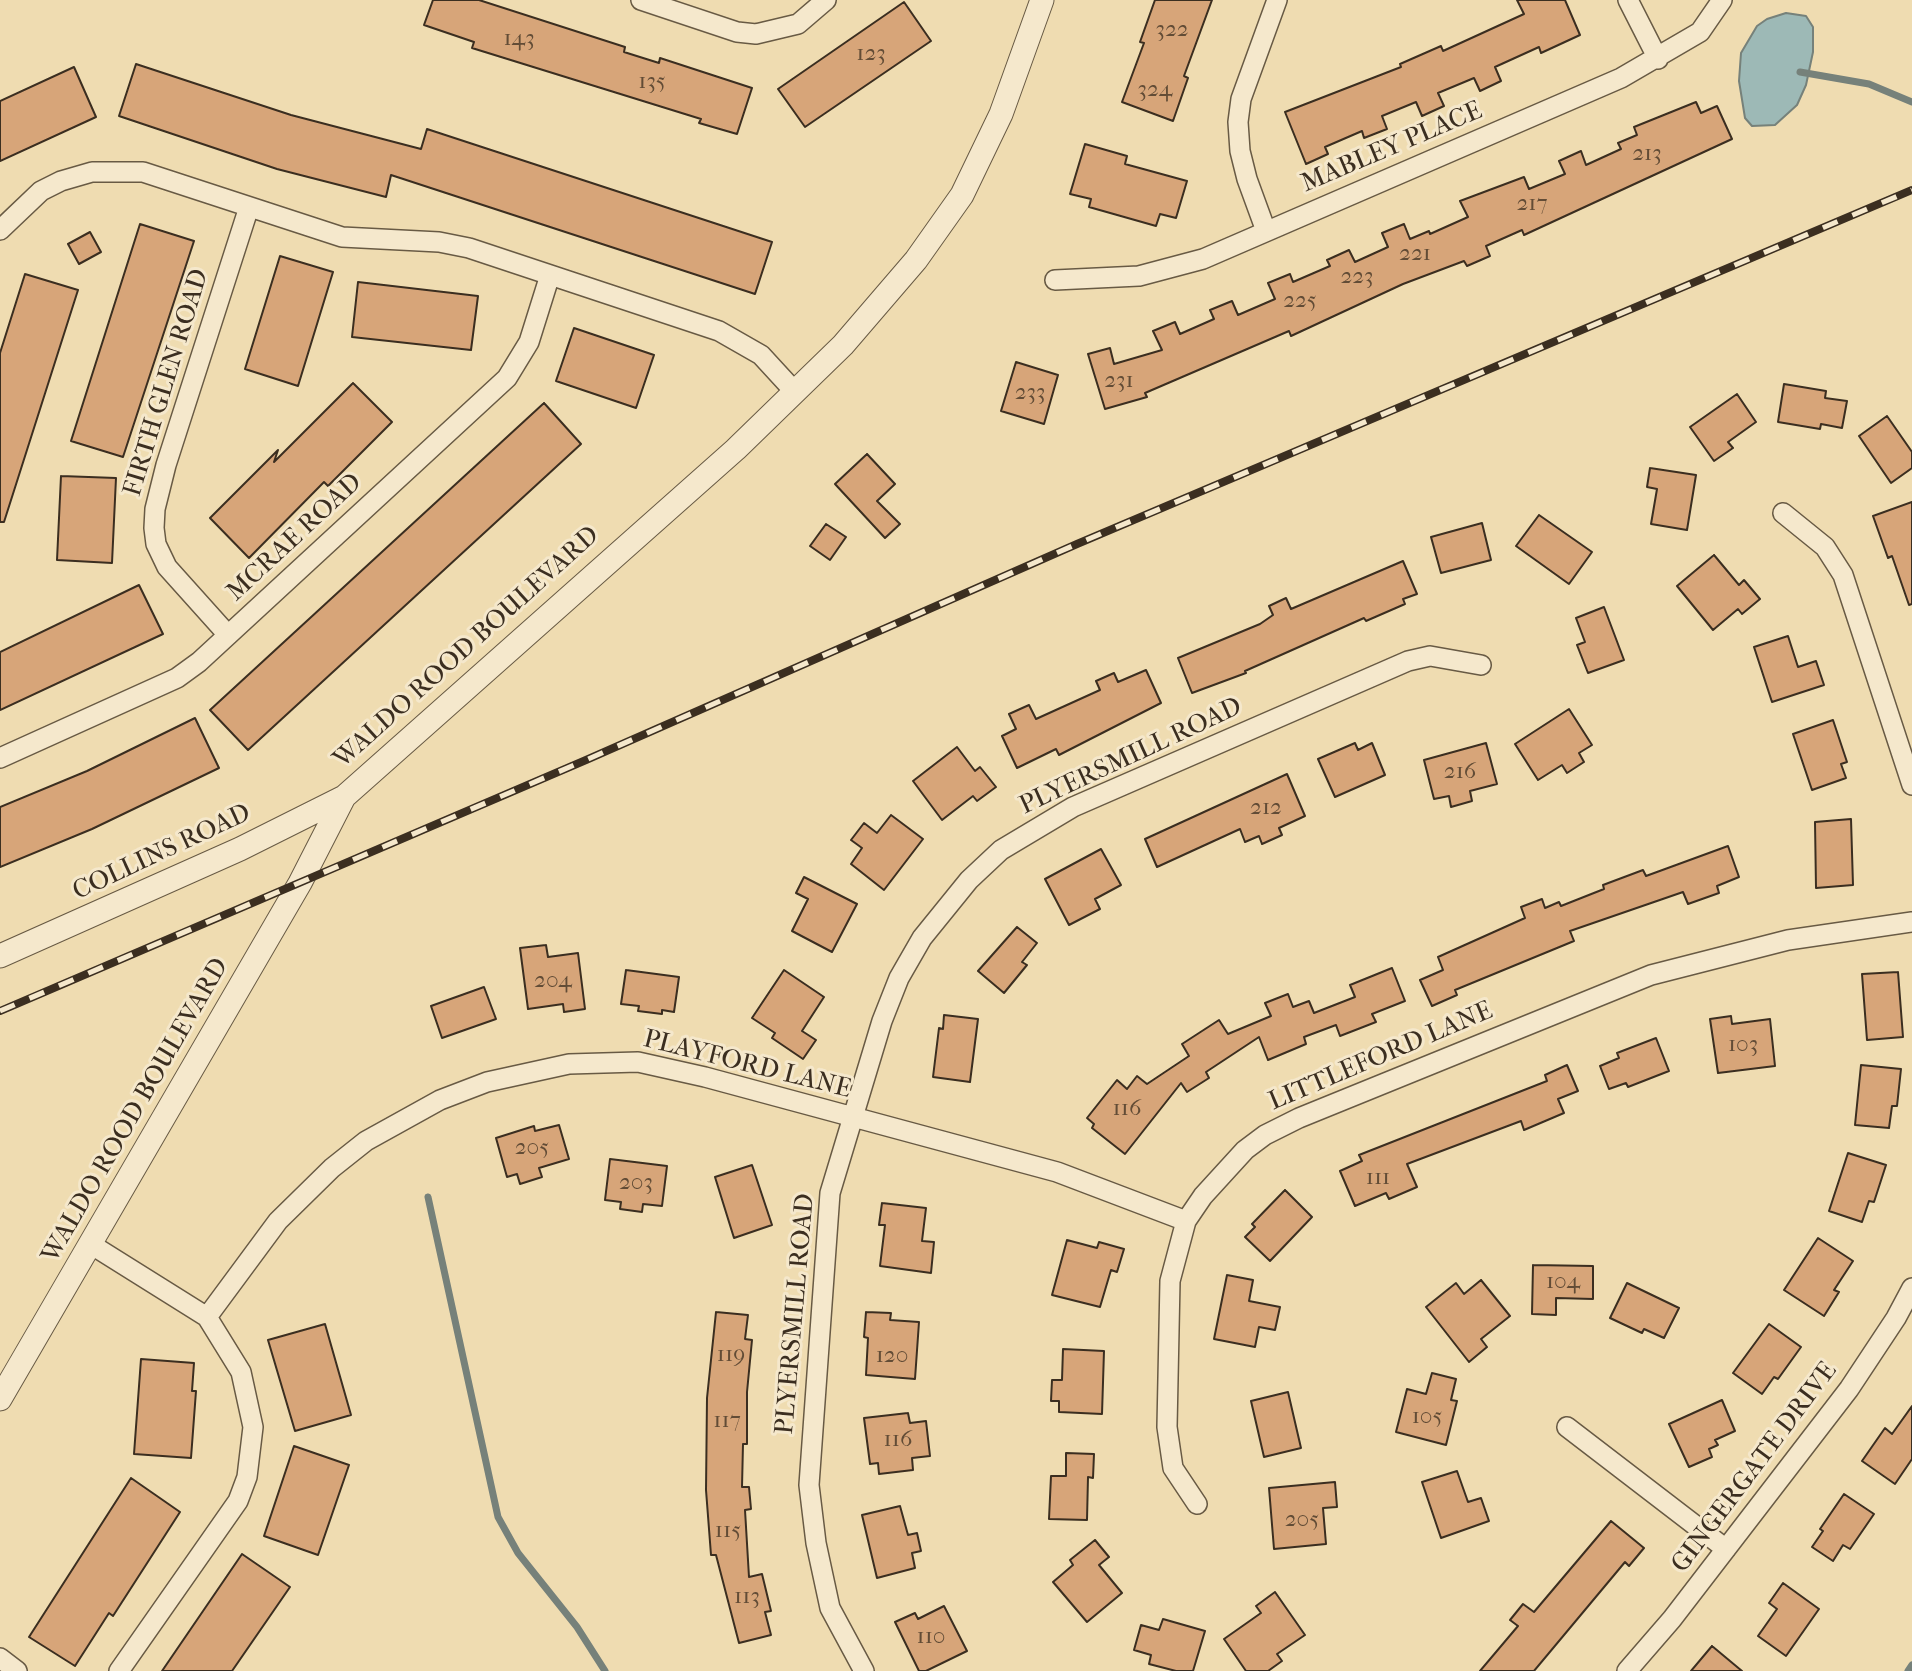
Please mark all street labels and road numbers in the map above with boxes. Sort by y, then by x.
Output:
street label: MABLEY PLACE [1297,96,1487,200]
street label: FIRTH GLEN ROAD [118,266,216,500]
street label: MCRAE ROAD [221,468,369,608]
street label: WALDO ROOD BOULEVARD [328,520,606,776]
street label: PLYERSMILL ROAD [1015,692,1247,822]
street label: COLLINS ROAD [68,798,256,908]
street label: WALDO ROOD BOULEVARD [36,953,236,1269]
street label: LITTLEFORD LANE [1264,996,1498,1118]
street label: PLAYFORD LANE [640,1024,854,1106]
street label: PLYERSMILL ROAD [770,1192,822,1436]
street label: GINGERGATE DRIVE [1666,1357,1844,1579]

